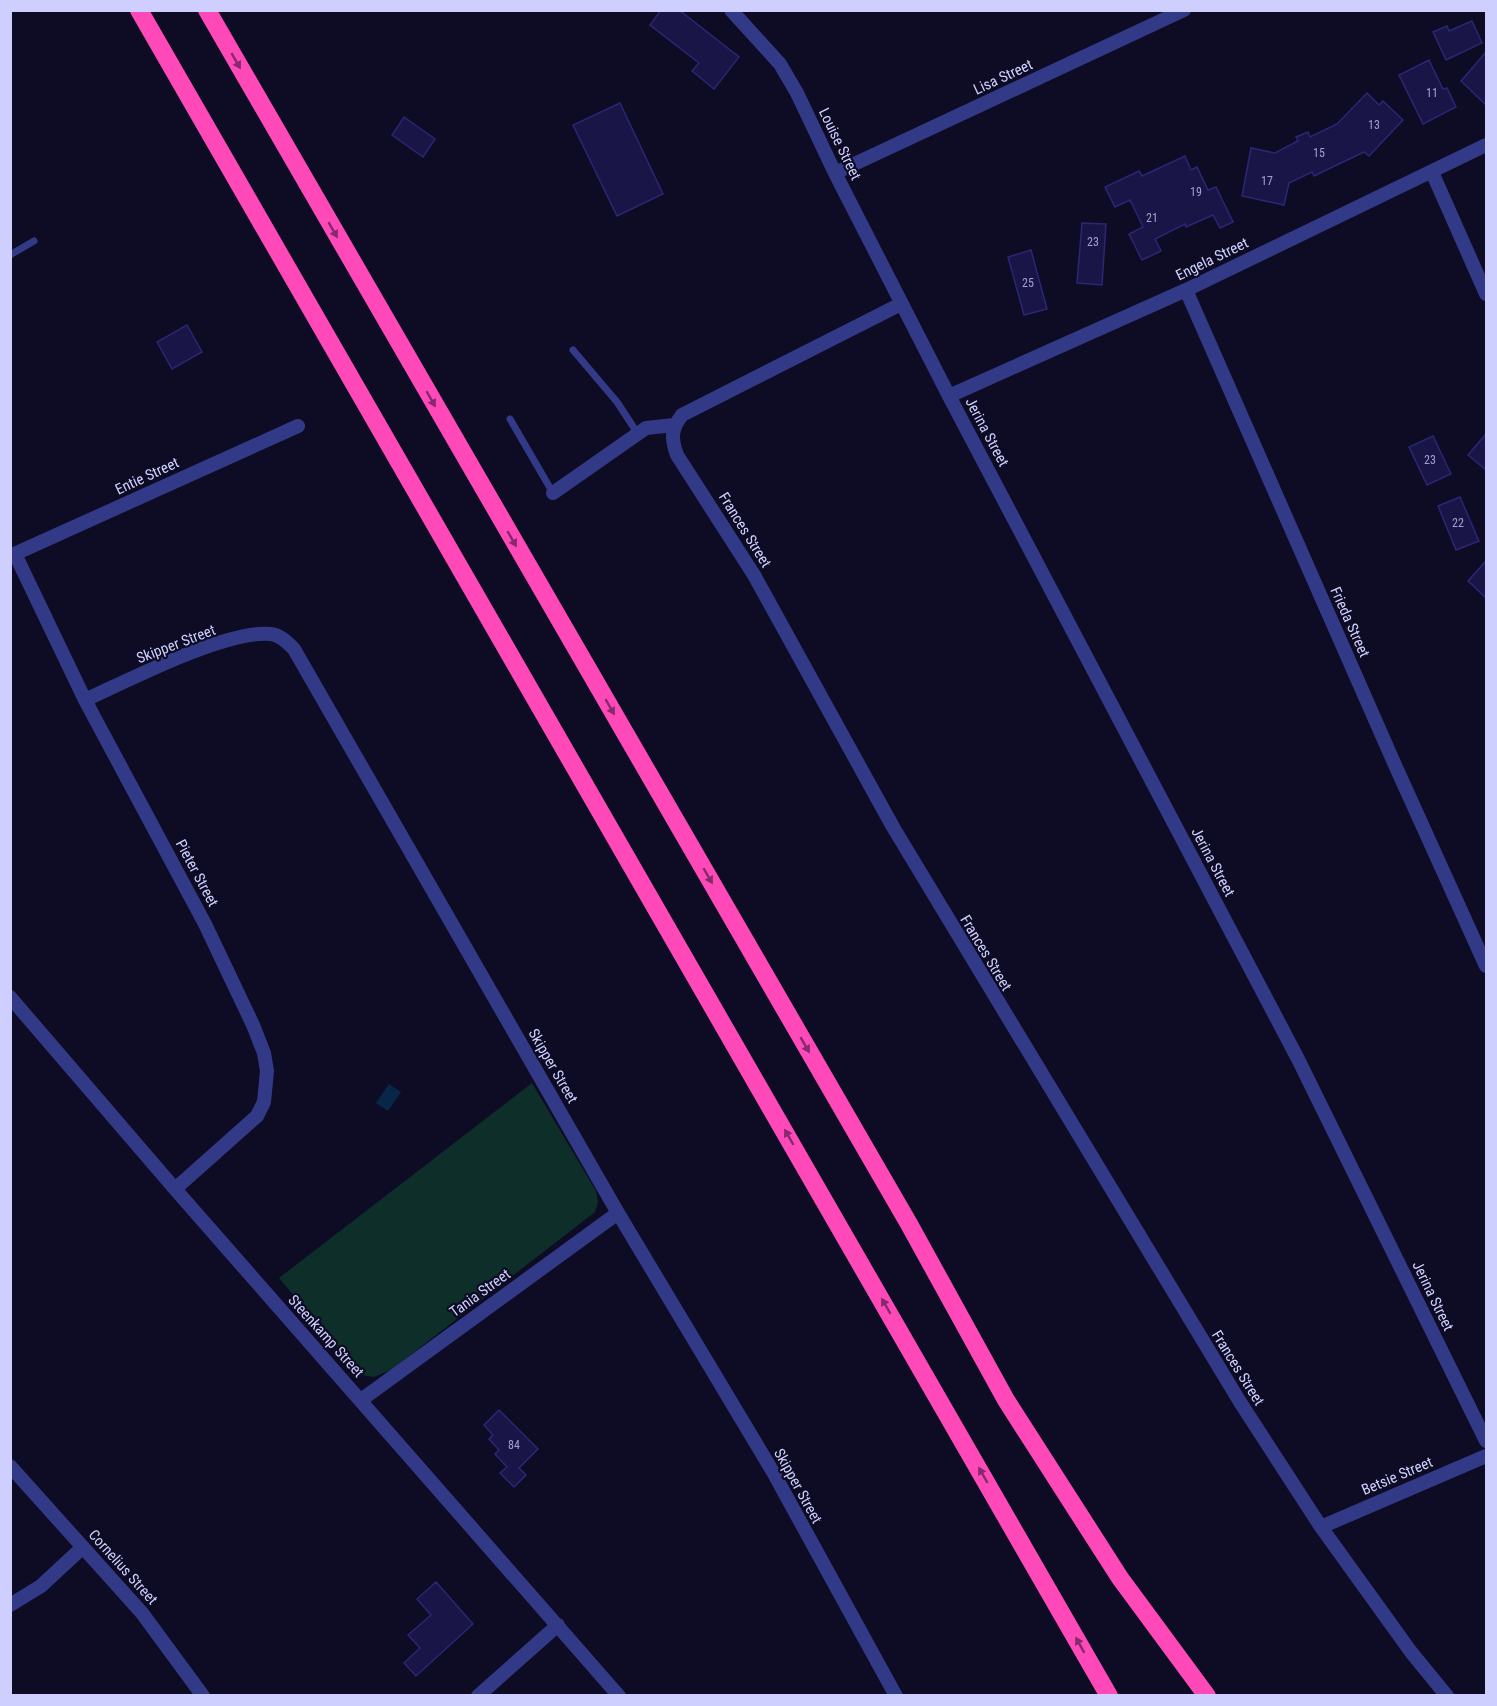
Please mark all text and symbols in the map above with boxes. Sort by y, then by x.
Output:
one-way arrow [231,53,241,70]
street label: Lisa Street [971,55,1035,99]
house number: 11 [1426,86,1438,100]
street label: Louise Street [815,105,865,183]
house number: 13 [1368,118,1380,132]
house number: 15 [1313,146,1325,160]
house number: 17 [1261,174,1273,188]
house number: 19 [1190,185,1202,199]
house number: 21 [1146,211,1158,225]
one-way arrow [328,222,339,238]
street label: Engela Street [1173,234,1251,284]
house number: 23 [1087,235,1099,249]
house number: 25 [1022,276,1034,290]
one-way arrow [426,391,436,408]
street label: Jerina Street [961,395,1013,469]
street label: Entie Street [112,453,182,499]
house number: 23 [1424,453,1436,467]
street label: Frances Street [715,489,775,571]
house number: 22 [1452,516,1464,530]
one-way arrow [507,531,517,548]
street label: Frieda Street [1326,584,1374,660]
street label: Skipper Street [134,621,218,667]
one-way arrow [605,699,615,716]
street label: Jerina Street [1187,825,1239,899]
street label: Pieter Street [172,836,222,910]
one-way arrow [702,868,713,884]
street label: Frances Street [956,912,1016,994]
street label: Skipper Street [524,1026,582,1106]
one-way arrow [800,1037,811,1053]
one-way arrow [784,1128,794,1145]
street label: Jerina Street [1408,1258,1458,1334]
street label: Tania Street [446,1265,514,1321]
street label: Steenkamp Street [284,1291,368,1381]
one-way arrow [881,1298,892,1314]
street label: Frances Street [1208,1327,1268,1409]
house number: 84 [508,1438,520,1452]
street label: Skipper Street [770,1445,826,1527]
street label: Betsie Street [1359,1453,1435,1499]
one-way arrow [978,1467,989,1483]
street label: Cornelius Street [85,1526,161,1608]
one-way arrow [1075,1636,1085,1653]

